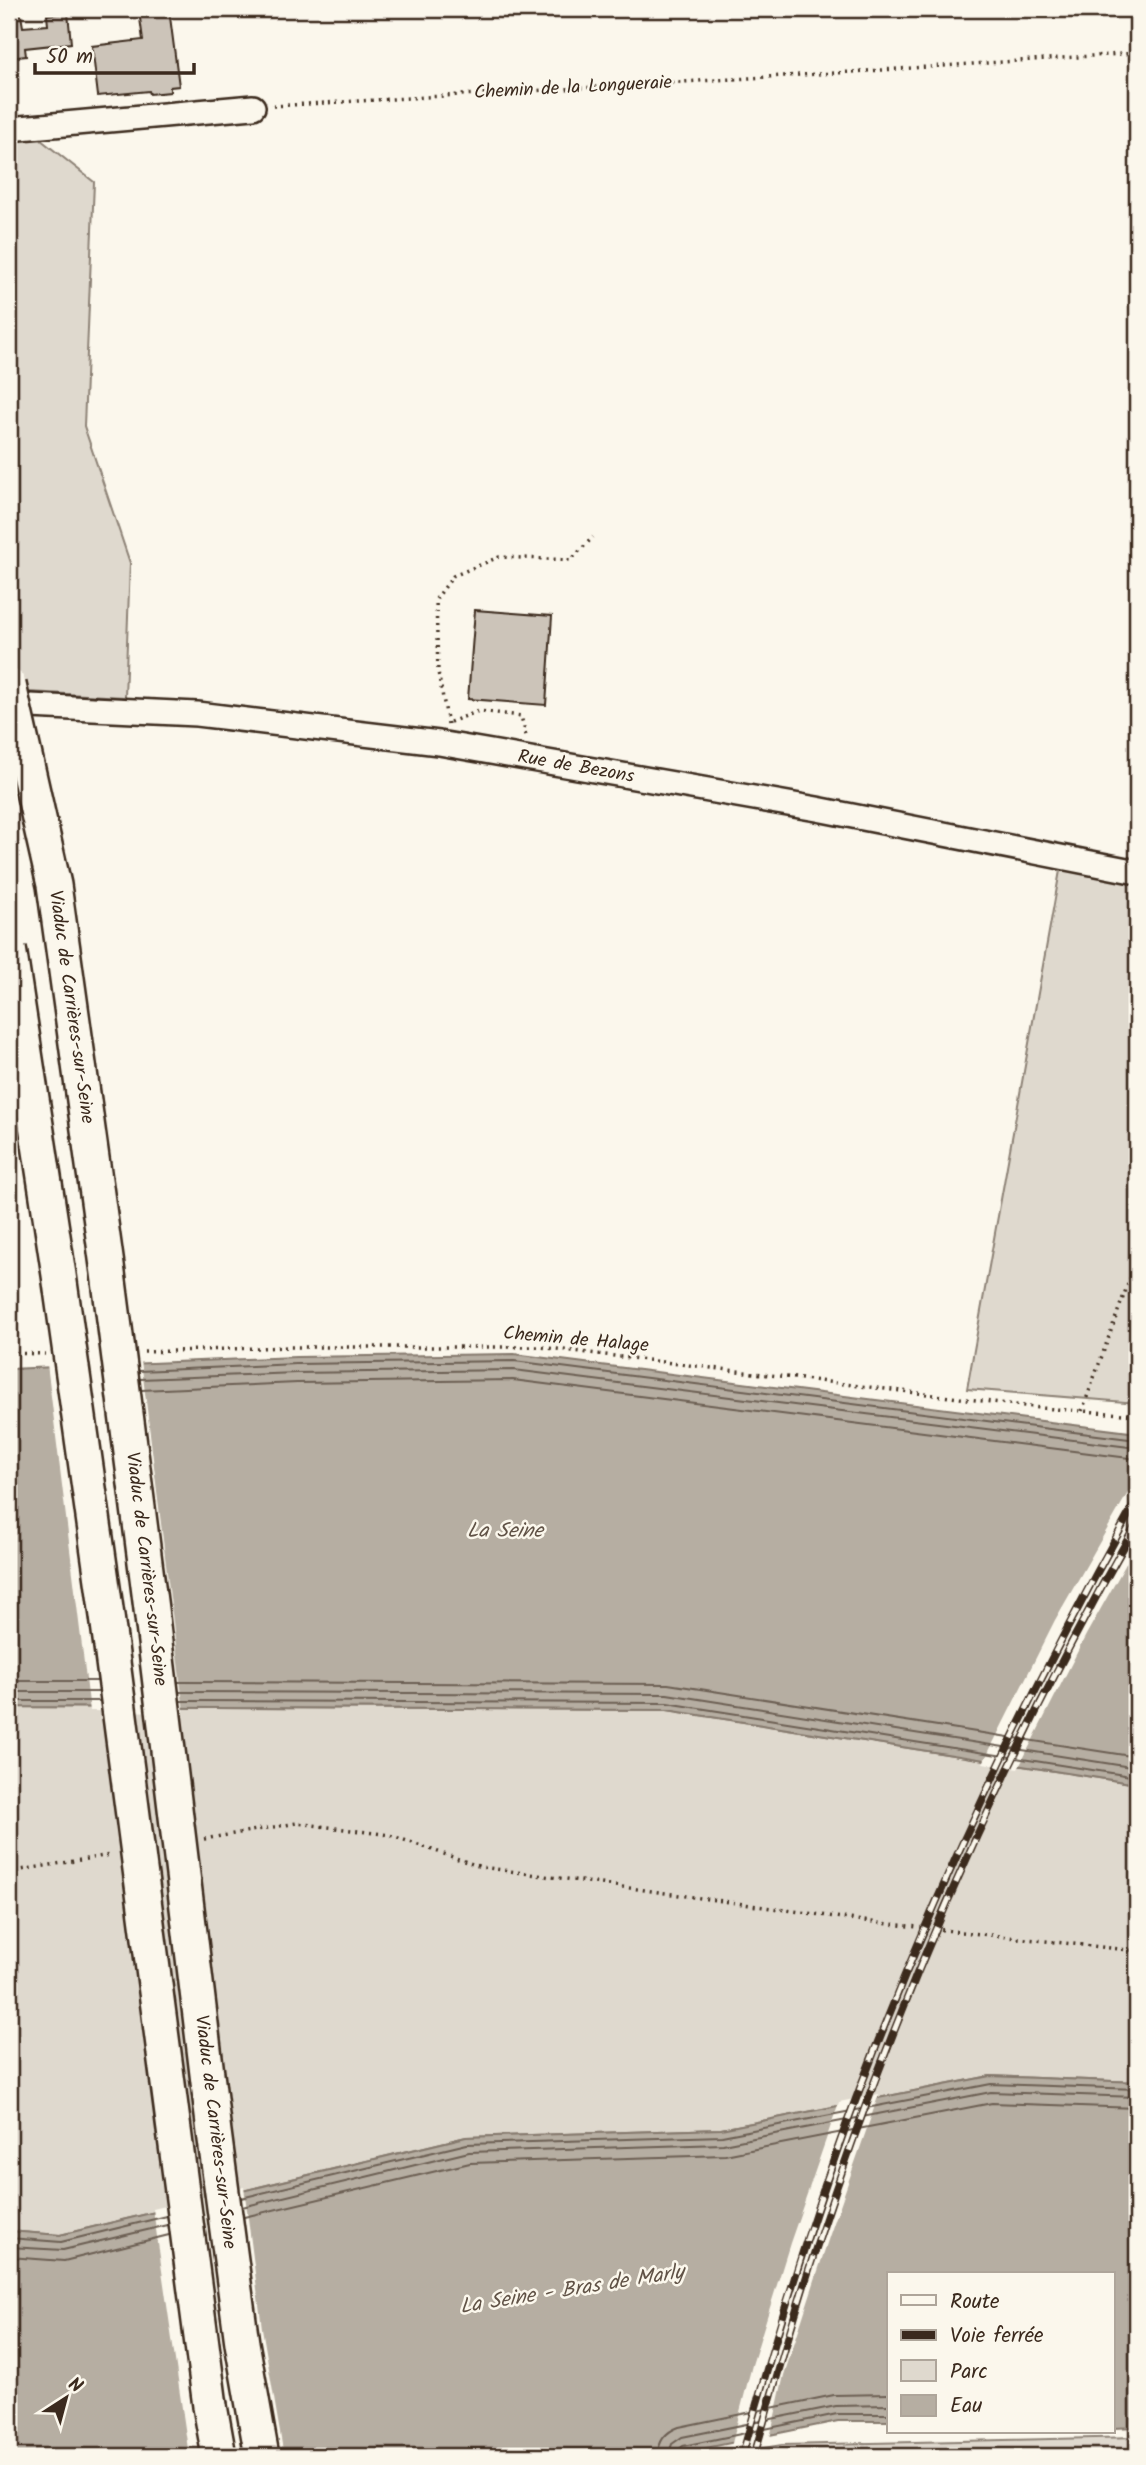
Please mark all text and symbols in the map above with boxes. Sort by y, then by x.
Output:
scale bar [35,32,194,76]
text: 50 m [46,41,93,74]
street label: Chemin de la Longueraie [473,68,673,108]
street label: Rue de Bezons [515,742,637,792]
street label: Viaduc de Carrières-sur-Seine [40,888,102,1126]
street label: Chemin de Halage [502,1319,650,1361]
street label: Viaduc de Carrières-sur-Seine [117,1450,175,1688]
water label: La Seine [467,1515,546,1548]
street label: Viaduc de Carrières-sur-Seine [186,2013,244,2251]
water label: La Seine - Bras de Marly [457,2255,690,2324]
legend [887,2272,1114,2434]
text: Route [950,2286,1000,2319]
text: Voie ferrée [950,2320,1044,2353]
text: Parc [950,2356,988,2389]
north arrow [32,2364,102,2434]
text: N [61,2370,88,2402]
text: Eau [950,2390,982,2423]

